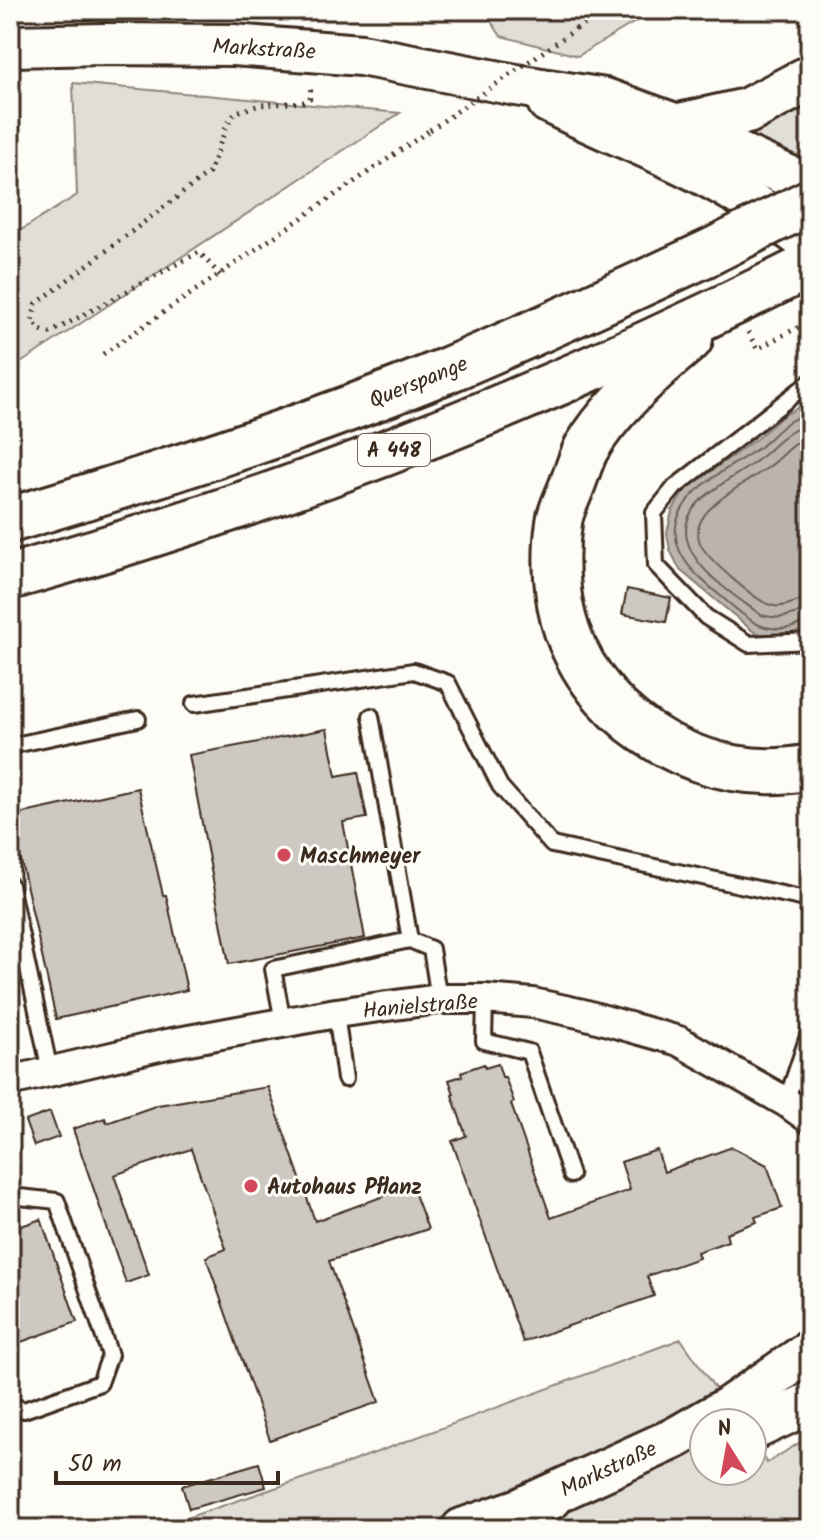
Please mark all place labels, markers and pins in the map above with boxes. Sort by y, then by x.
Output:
place label: Maschmeyer [300,840,421,875]
marker: Maschmeyer [275,846,293,864]
place label: Autohaus Pflanz [267,1171,422,1206]
marker: Autohaus Pflanz [242,1177,260,1195]

